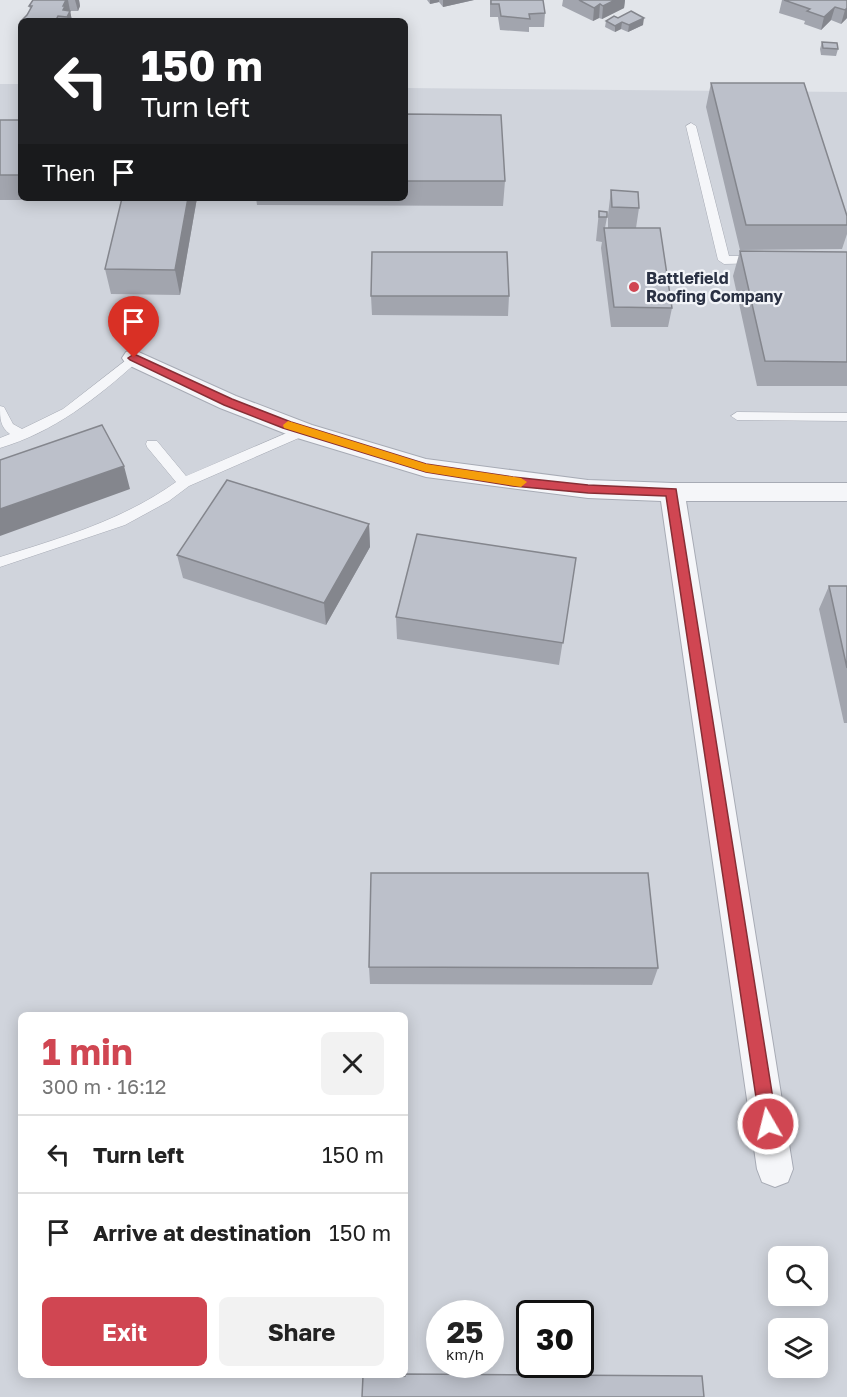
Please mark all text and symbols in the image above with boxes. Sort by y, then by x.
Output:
text: 150 m [141,40,263,90]
icon: left [42,42,120,120]
text: Turn left [141,91,250,123]
icon: arrive [107,156,140,189]
text: Then [42,159,95,186]
place label: Battlefield Roofing Company [646,268,783,306]
marker: Battlefield Roofing Company [627,280,641,294]
pin [108,296,159,358]
icon: arrive [117,305,150,338]
text: 1 min [42,1030,133,1073]
button: close [321,1032,384,1095]
text: 300 m · 16:12 [42,1074,166,1098]
position arrow [736,1092,800,1156]
icon: left [42,1138,75,1171]
text: Turn left [93,1141,184,1168]
text: 150 m [322,1141,384,1168]
icon: arrive [42,1216,75,1249]
text: Arrive at destination [93,1219,311,1246]
text: 150 m [329,1219,391,1246]
map controls [768,1246,828,1378]
button: search [768,1246,828,1306]
button: Exit [42,1297,207,1366]
button: Share [219,1297,384,1366]
speed limit sign: 30 [516,1300,594,1378]
text: 25 [447,1314,483,1350]
button: layers [768,1318,828,1378]
text: km/h [446,1345,484,1363]

